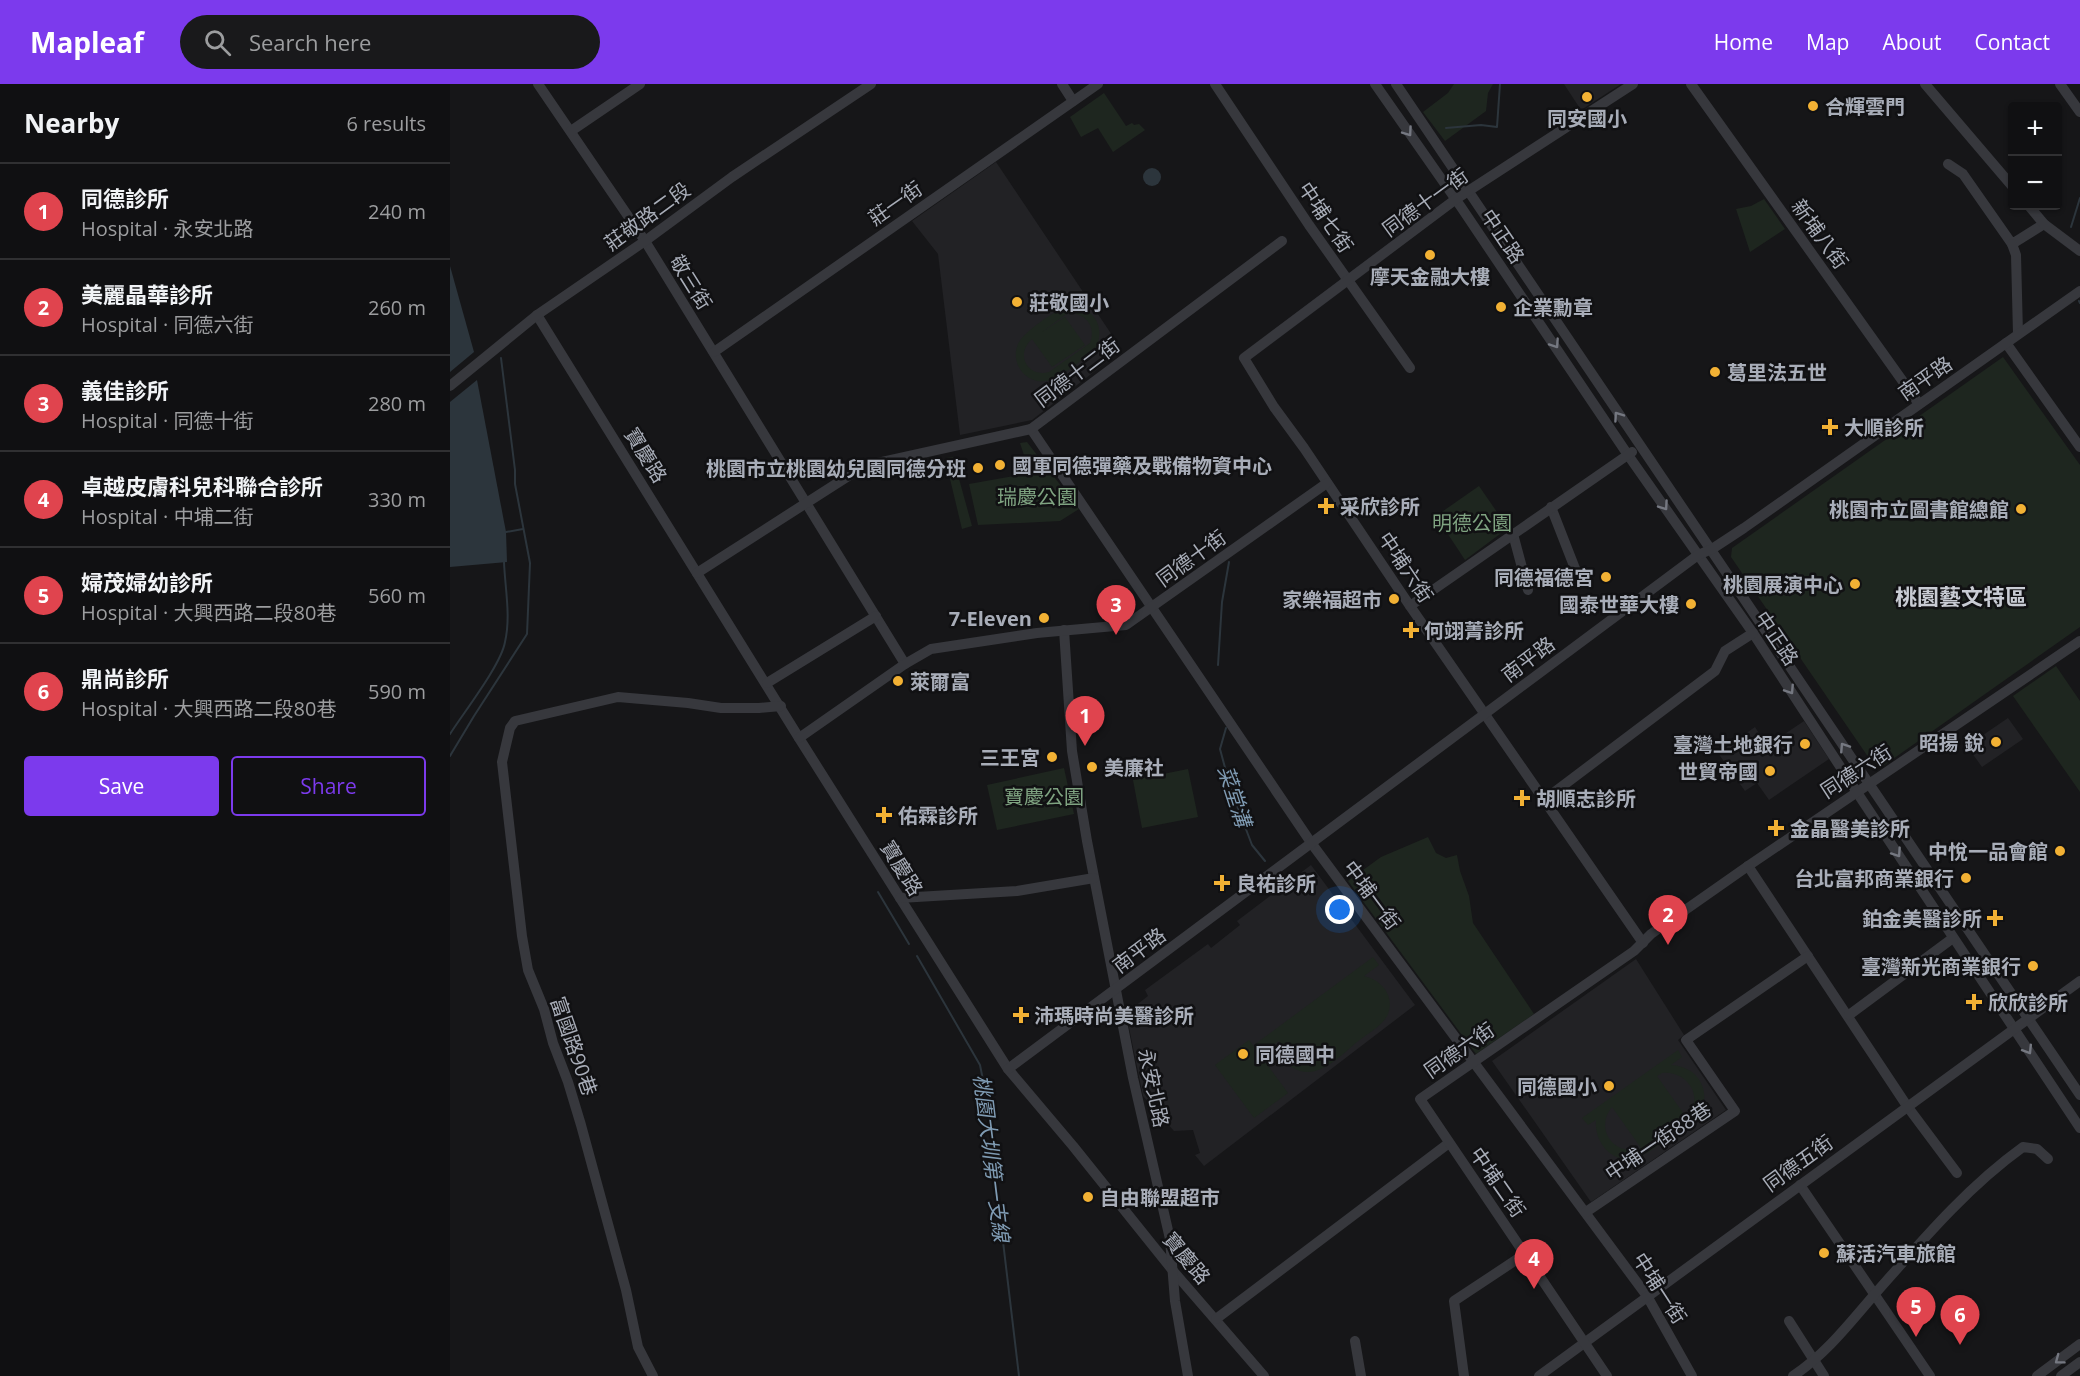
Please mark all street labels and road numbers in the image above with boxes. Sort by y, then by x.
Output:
street label: 同德十一街 [1377,162,1473,242]
street label: 莊一街 [863,175,927,231]
street label: 莊敬路二段 [599,176,695,256]
street label: 中埔七街 [1292,176,1360,258]
street label: 新埔八街 [1786,194,1854,274]
street label: 中正路 [1475,204,1531,268]
street label: 敬三街 [664,249,718,315]
street label: 同德十二街 [1029,331,1125,413]
street label: 南平路 [1893,350,1957,406]
street label: 寶慶路 [619,422,673,488]
street label: 同德十街 [1151,524,1231,592]
street label: 中埔六街 [1372,526,1440,608]
street label: 中正路 [1749,606,1805,670]
street label: 南平路 [1496,630,1560,688]
street label: 同德六街 [1815,738,1897,804]
street label: 寶慶路 [875,835,929,901]
street label: 中埔一街 [1337,855,1407,935]
street label: 南平路 [1107,921,1171,979]
street label: 富國路90巷 [544,993,604,1099]
street label: 同德六街 [1418,1016,1500,1084]
street label: 永安北路 [1132,1046,1176,1130]
street label: 中埔一街88巷 [1600,1095,1716,1187]
street label: 同德五街 [1758,1129,1838,1197]
street label: 中埔二街 [1464,1141,1532,1223]
street label: 寶慶路 [1157,1226,1217,1290]
street label: 中埔一街 [1627,1247,1693,1329]

